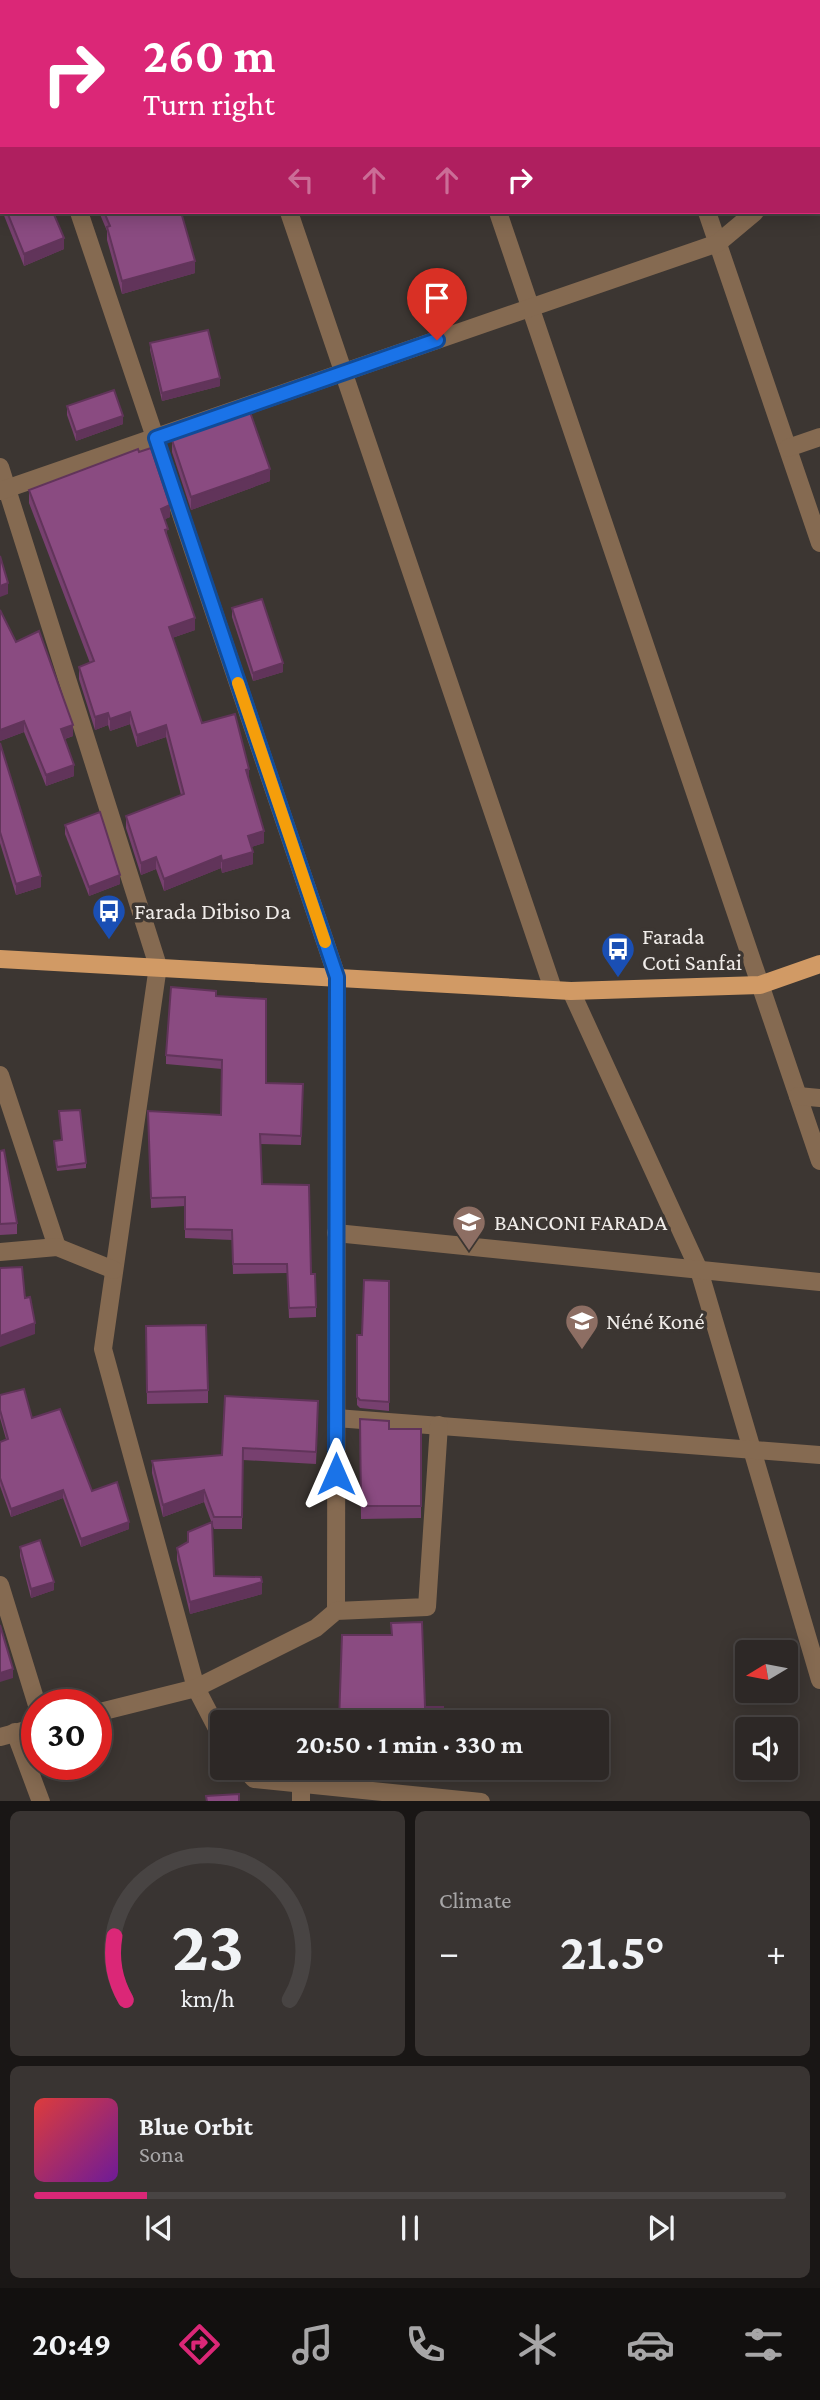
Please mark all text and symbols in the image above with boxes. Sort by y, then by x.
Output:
icon: right [28,28,119,119]
text: 260 m [143,28,275,83]
text: Turn right [143,86,275,122]
icon: left [282,161,320,199]
icon: ahead [355,161,393,199]
icon: ahead [428,161,466,199]
icon: right [501,161,539,199]
pin [407,268,467,340]
icon: arrive [418,279,456,317]
bus stop icon: Farada Dibiso Da [90,892,128,941]
place label: Farada Dibiso Da [134,898,291,924]
place label: Farada Coti Sanfai [642,923,742,975]
bus stop icon: Farada Coti Sanfai [599,930,637,979]
school or university icon: BANCONI FARADA [450,1203,488,1252]
place label: BANCONI FARADA [494,1209,668,1235]
school or university icon: Néné Koné [563,1302,601,1351]
place label: Néné Koné [606,1308,705,1334]
position arrow [299,1437,373,1511]
north arrow [735,1640,798,1703]
map controls [735,1640,798,1780]
speed limit sign: 30 [21,1689,112,1780]
button: sound [735,1717,798,1780]
text: 20:50 · 1 min · 330 m [296,1730,523,1759]
text: Climate [439,1887,511,1913]
text: 23 [171,1905,244,1986]
text: 21.5° [560,1922,665,1980]
text: − [439,1931,459,1973]
text: + [766,1931,786,1973]
text: km/h [181,1984,234,2011]
text: Blue Orbit [139,2112,253,2141]
text: Sona [139,2141,184,2167]
icon: previous [140,2209,178,2247]
icon: pause [391,2209,429,2247]
icon: next [642,2209,680,2247]
icon: directions [175,2320,224,2369]
icon: music [288,2320,337,2369]
icon: phone [401,2320,450,2369]
icon: climate [513,2320,562,2369]
icon: car [626,2320,675,2369]
icon: filters [739,2320,788,2369]
text: 20:49 [32,2326,111,2362]

